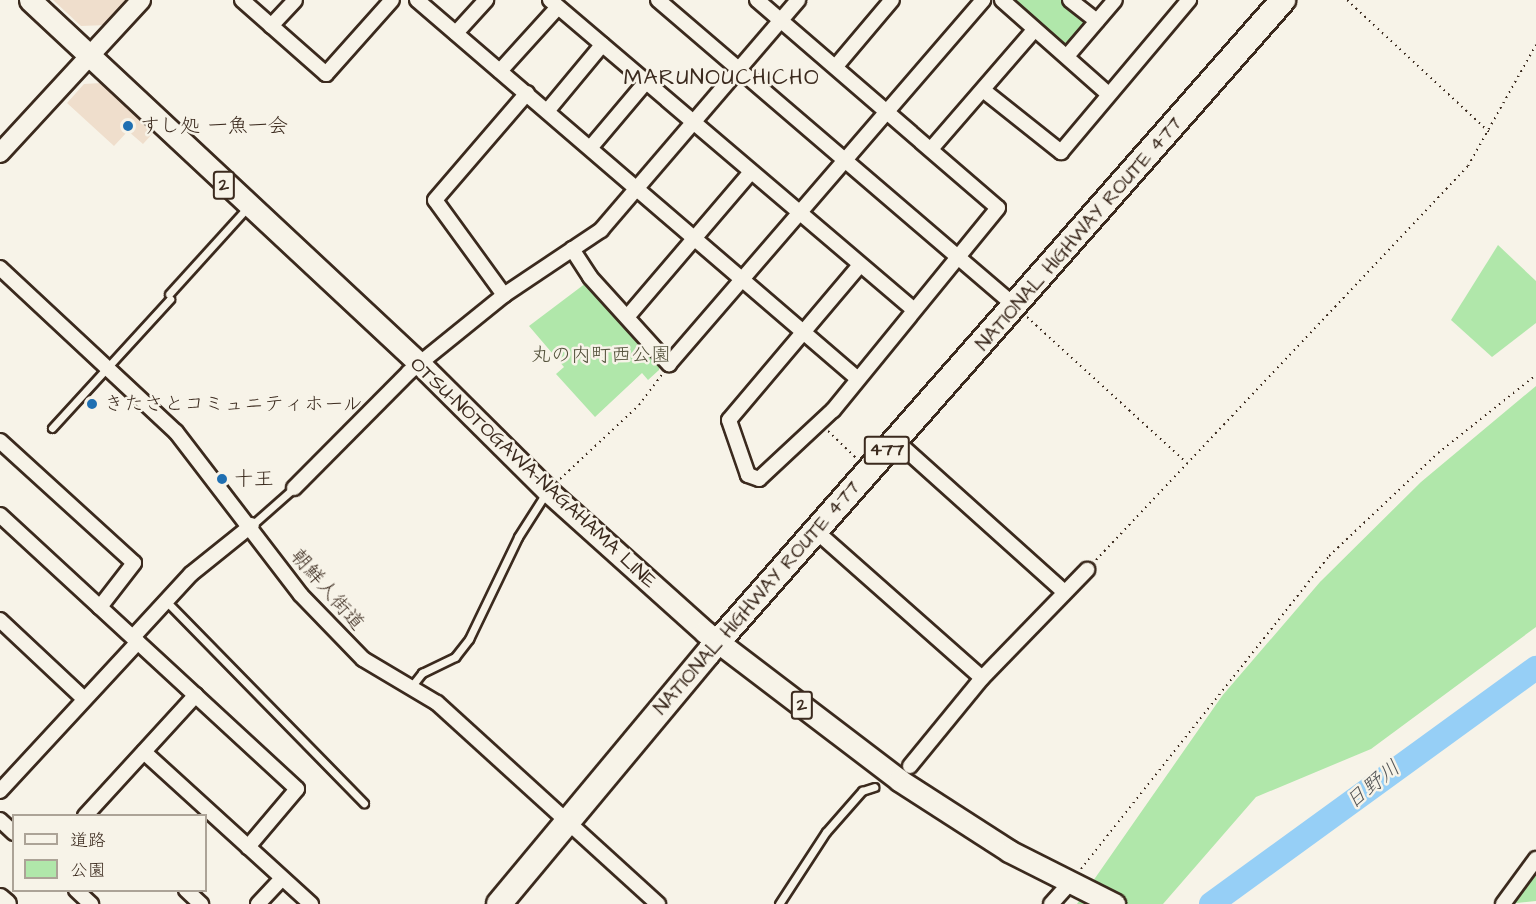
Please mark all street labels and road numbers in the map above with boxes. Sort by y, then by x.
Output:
street label: NATIONAL HIGHWAY ROUTE 477 [971,112,1187,356]
road number: 2 [212,170,236,200]
street label: OTSU-NOTOGAWA-NAGAHAMA LINE [405,352,661,594]
road number: 477 [863,435,911,465]
street label: NATIONAL HIGHWAY ROUTE 477 [649,476,865,720]
street label: 朝鮮人街道 [285,544,369,636]
road number: 2 [790,690,814,720]

